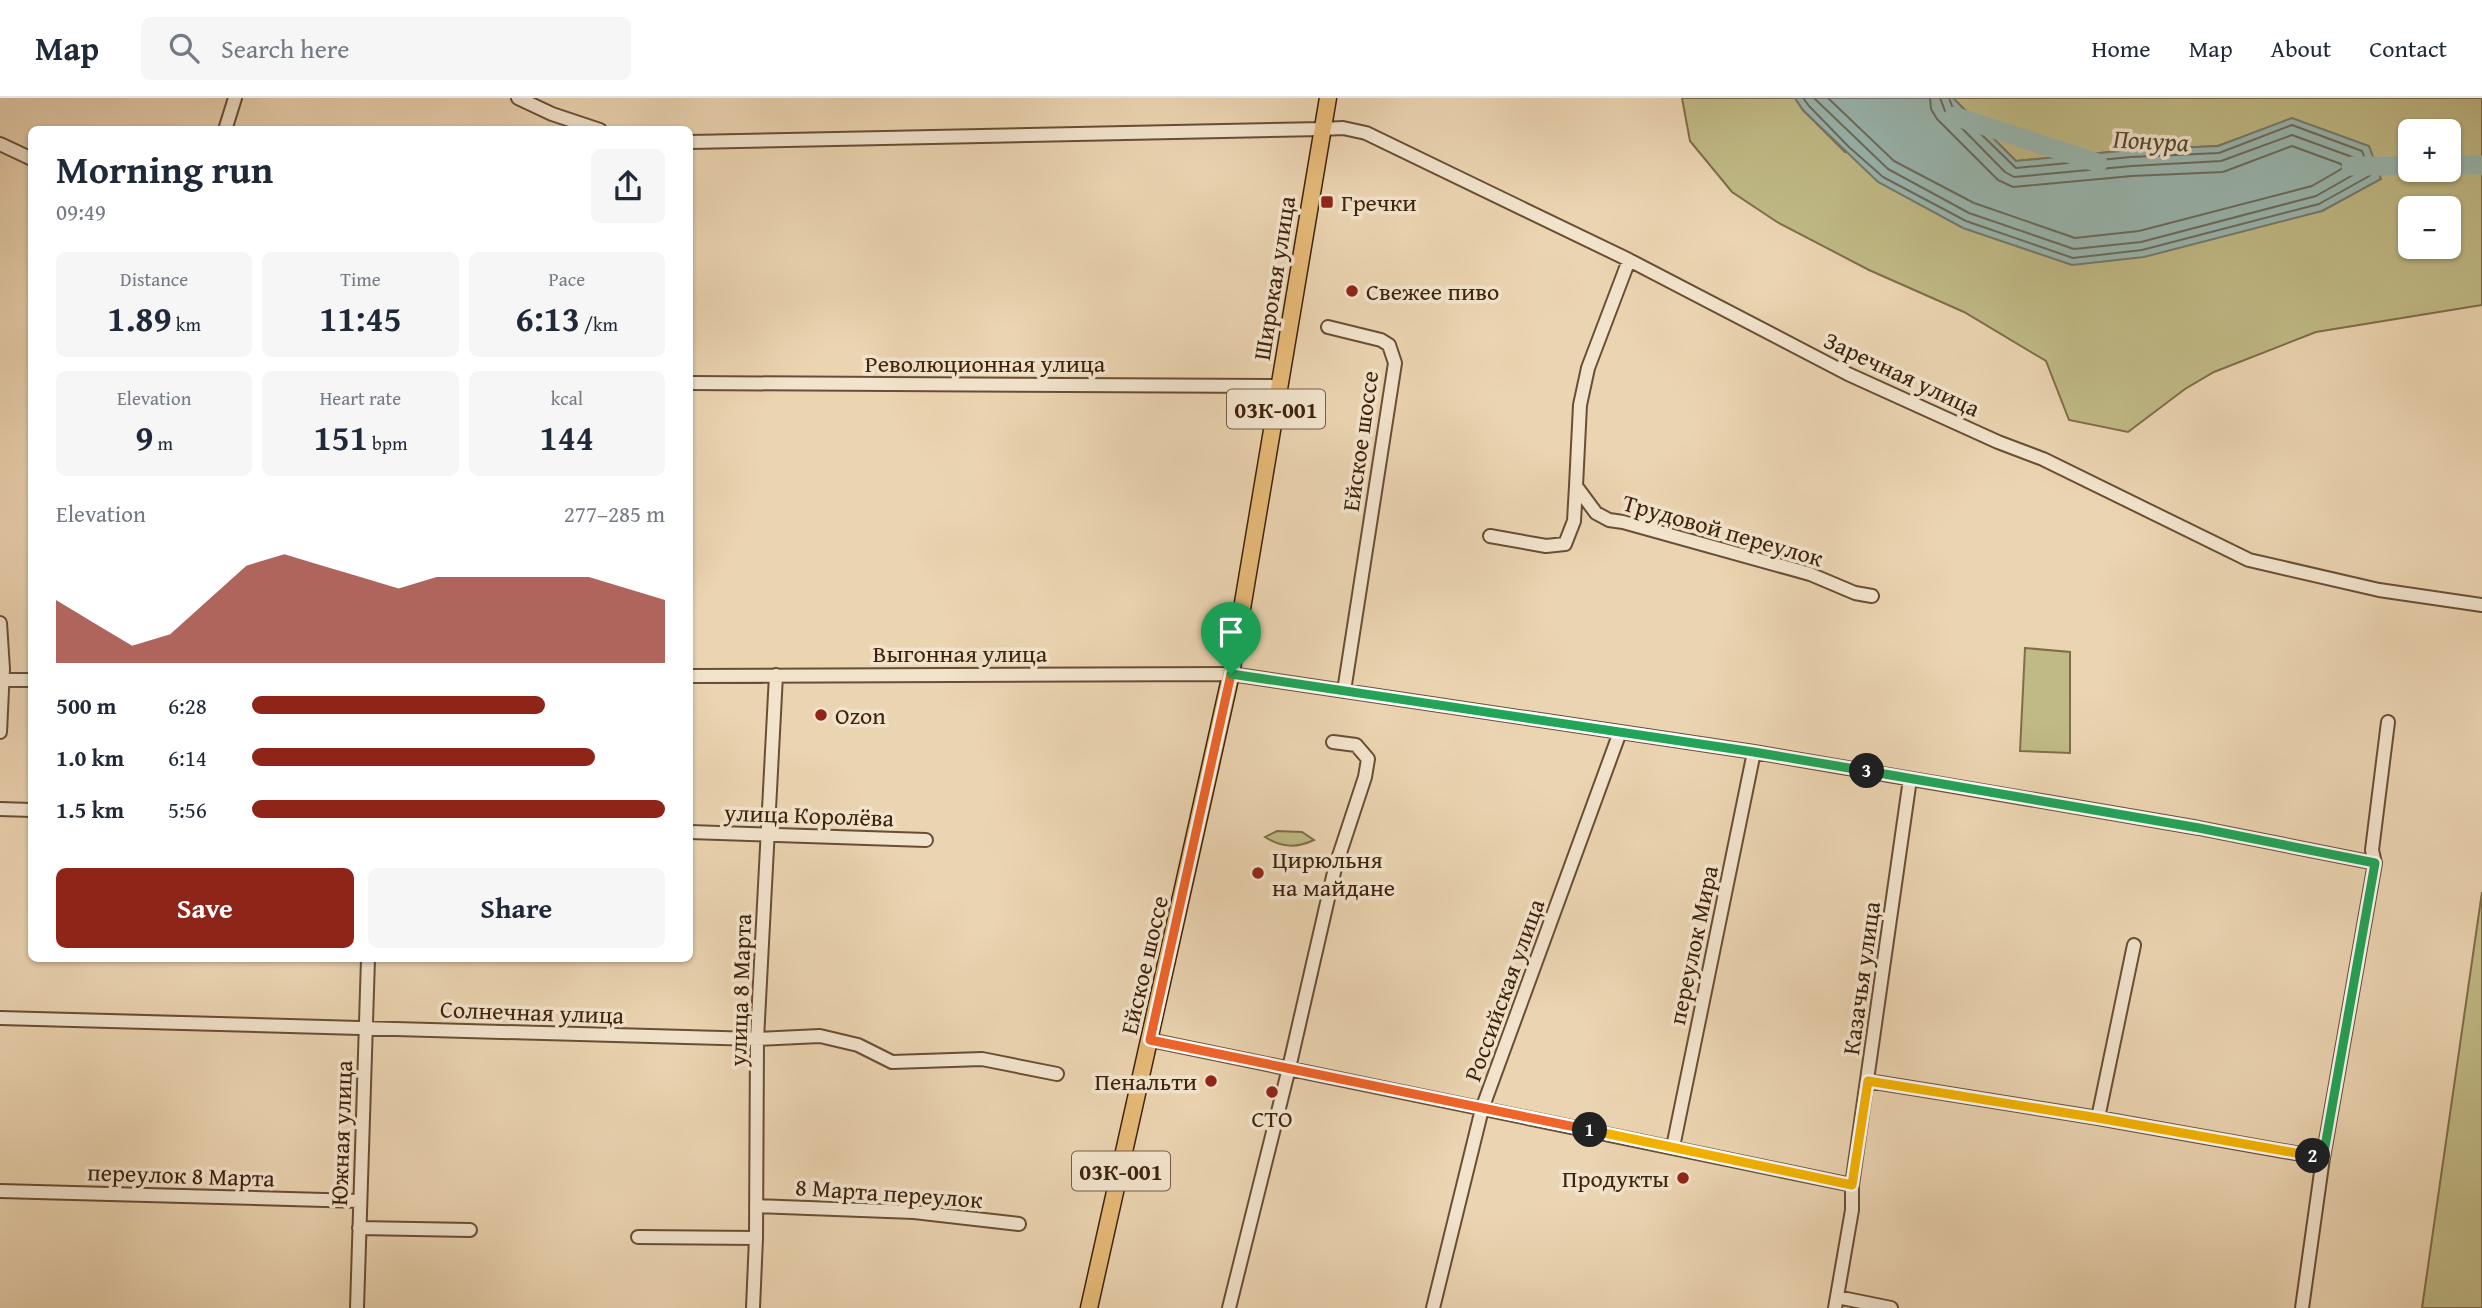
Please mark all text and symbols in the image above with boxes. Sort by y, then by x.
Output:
search box [141,17,631,80]
text: Map [35,24,99,72]
icon: search [165,29,203,67]
text: Search here [221,29,349,68]
text: Home [2092,31,2151,66]
text: Map [2189,31,2233,66]
text: About [2271,31,2331,66]
text: Contact [2369,31,2447,66]
water label: Понура [2112,119,2190,161]
map controls [2398,119,2461,259]
button: + [2398,119,2461,182]
text: Morning run [56,141,273,197]
button: share [591,149,665,223]
place label: Гречки [1341,185,1417,220]
street label: Широкая улица [1244,193,1304,363]
marker: Гречки [1319,194,1335,210]
text: 09:49 [56,195,106,228]
button: − [2398,196,2461,259]
text: Distance [120,265,188,293]
text: Time [340,265,381,293]
text: Pace [549,265,585,293]
place label: Свежее пиво [1366,274,1499,309]
marker: Свежее пиво [1344,283,1360,299]
text: 1.89 [107,293,172,344]
text: 11:45 [319,293,402,344]
text: 6:13 [516,293,580,344]
text: km [172,310,201,338]
text: /km [580,310,618,338]
street label: Заречная улица [1818,323,1986,426]
street label: Революционная улица [865,346,1106,381]
street label: Ейское шоссе [1333,369,1387,513]
text: Elevation [117,384,191,412]
text: Heart rate [320,384,401,412]
text: kcal [551,384,583,412]
road number: 03К-001 [1227,390,1325,428]
text: 9 [135,412,153,463]
text: 151 [313,412,368,463]
text: 144 [540,412,594,463]
text: m [153,429,173,457]
text: bpm [368,429,408,457]
street label: Трудовой переулок [1619,485,1828,575]
text: Elevation [56,497,146,530]
text: 277–285 m [564,497,665,530]
pin [1201,602,1261,674]
icon: arrive [1212,613,1250,651]
street label: Выгонная улица [873,636,1048,671]
text: 500 m [56,689,117,722]
text: 6:28 [168,689,207,722]
place label: Ozon [835,698,886,733]
marker: Ozon [813,707,829,723]
text: 1.0 km [56,741,124,774]
text: 6:14 [168,741,207,774]
pin: 3 [1850,754,1884,788]
text: 3 [1862,756,1871,784]
text: 1.5 km [56,793,124,826]
text: 5:56 [168,793,207,826]
street label: улица Королёва [723,795,895,835]
place label: Цирюльня на майдане [1272,842,1395,905]
street label: переулок Мира [1659,862,1727,1028]
marker: Цирюльня на майдане [1250,865,1266,881]
button: Save [56,868,354,948]
button: Share [368,868,665,948]
street label: Ейское шоссе [1111,892,1177,1038]
street label: Российская улица [1455,893,1553,1086]
street label: Казачья улица [1833,899,1889,1057]
street label: улица 8 Марта [720,912,760,1068]
street label: Солнечная улица [439,991,625,1033]
street label: Южная улица [321,1059,361,1206]
place label: Пенальти [1095,1064,1197,1099]
marker: Пенальти [1203,1073,1219,1089]
marker: СТО [1264,1084,1280,1100]
place label: СТО [1251,1101,1293,1136]
pin: 1 [1572,1112,1608,1148]
text: 1 [1585,1115,1594,1143]
pin: 2 [2296,1138,2330,1174]
text: 2 [2308,1141,2317,1169]
road number: 03К-001 [1072,1152,1170,1190]
street label: переулок 8 Марта [87,1154,276,1196]
place label: Продукты [1562,1161,1669,1196]
street label: 8 Марта переулок [794,1169,984,1217]
marker: Продукты [1675,1170,1691,1186]

